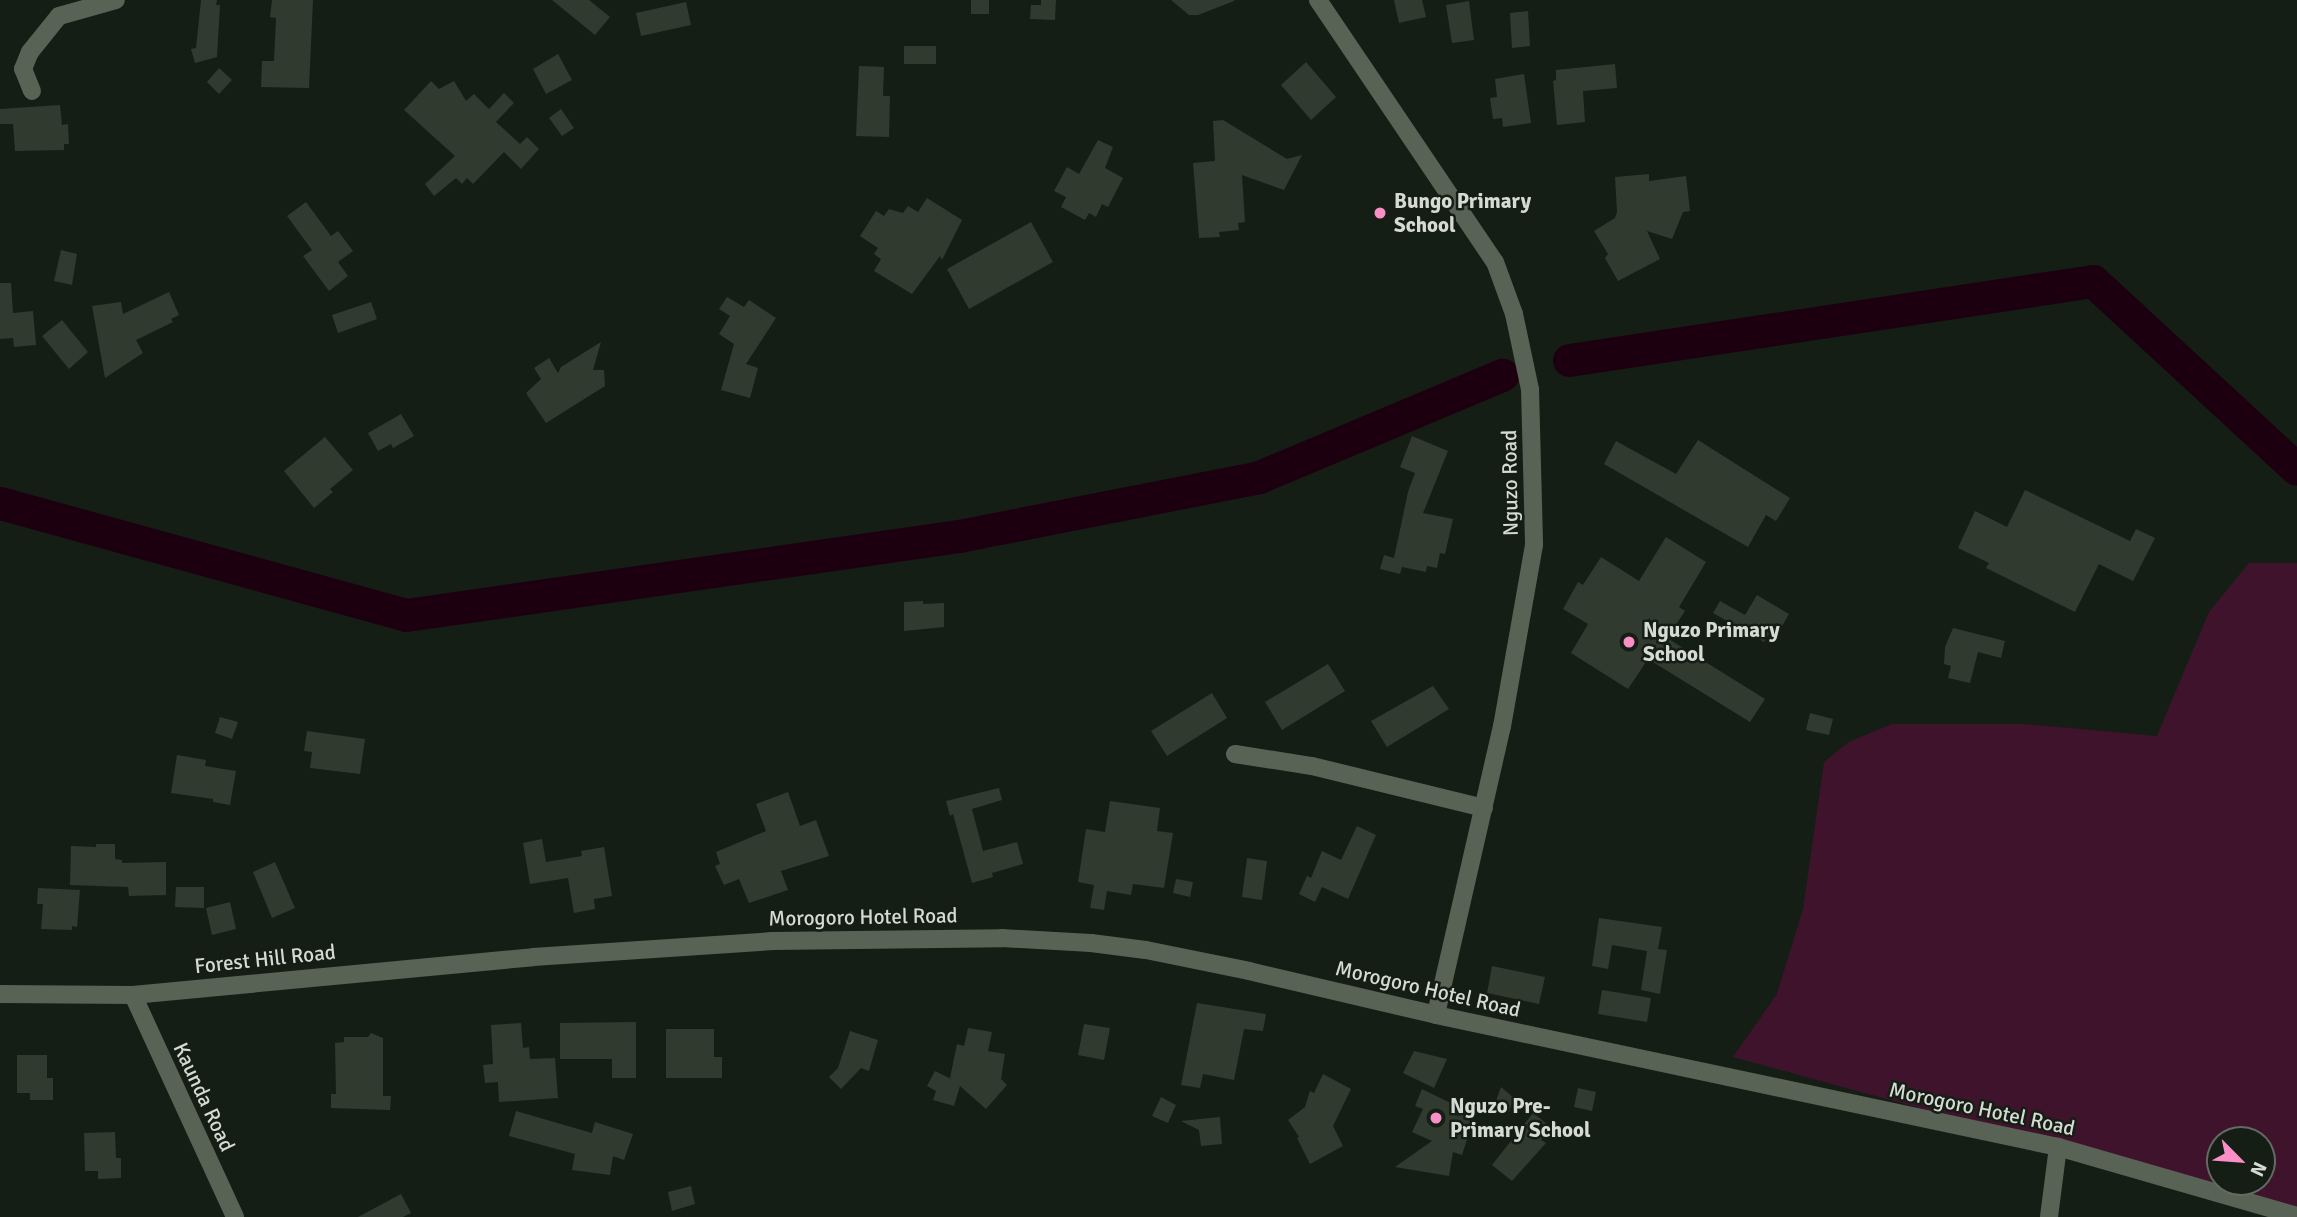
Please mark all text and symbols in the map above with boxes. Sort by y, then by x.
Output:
place label: Bungo Primary School [1394,188,1531,238]
marker: Bungo Primary School [1372,205,1388,221]
street label: Nguzo Road [1496,430,1524,536]
place label: Nguzo Primary School [1643,617,1780,667]
marker: Nguzo Primary School [1621,634,1637,650]
street label: Morogoro Hotel Road [768,903,958,931]
street label: Forest Hill Road [193,939,337,979]
street label: Morogoro Hotel Road [1333,955,1523,1023]
street label: Kaunda Road [168,1038,240,1156]
street label: Morogoro Hotel Road [1887,1077,2077,1141]
place label: Nguzo Pre- Primary School [1450,1093,1591,1143]
marker: Nguzo Pre- Primary School [1428,1110,1444,1126]
north arrow [2206,1126,2276,1196]
text: N [2245,1158,2272,1180]

